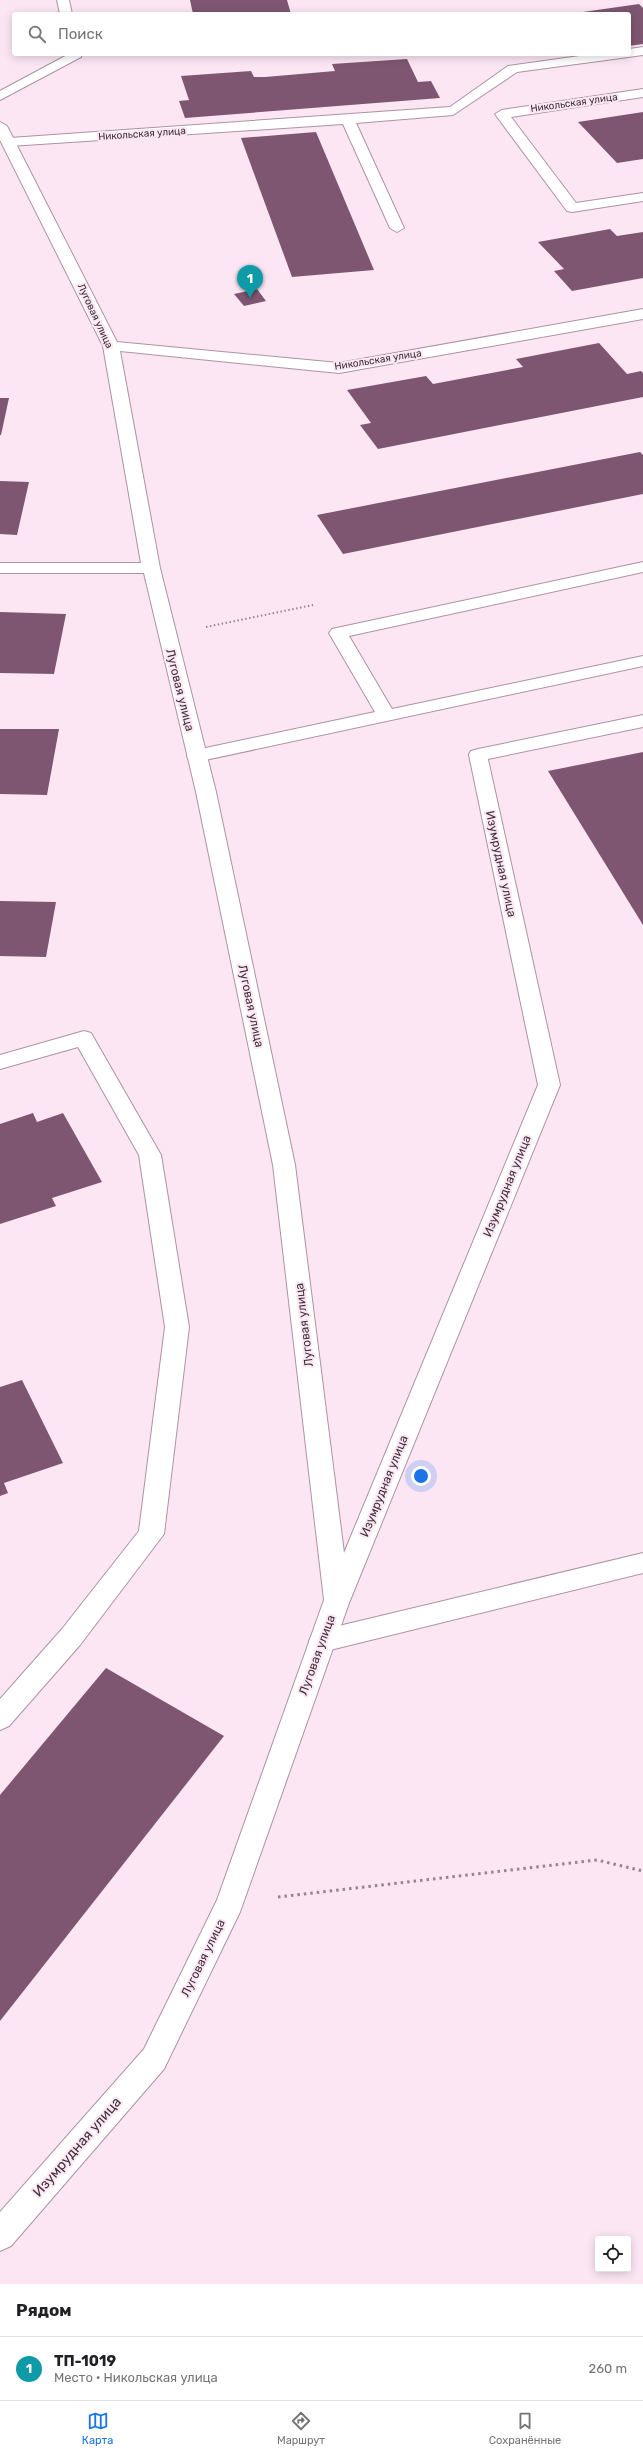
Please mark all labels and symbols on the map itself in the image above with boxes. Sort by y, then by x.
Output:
street label: Никольская улица [530,91,618,115]
street label: Никольская улица [98,125,186,143]
pin: 1 [237,265,263,298]
street label: Луговая улица [75,282,115,350]
street label: Никольская улица [334,347,422,373]
street label: Луговая улица [163,647,197,733]
street label: Изумрудная улица [483,810,519,918]
street label: Луговая улица [235,963,267,1049]
street label: Изумрудная улица [480,1133,534,1239]
street label: Луговая улица [292,1282,316,1368]
street label: Изумрудная улица [357,1433,411,1539]
your location [411,1466,431,1486]
street label: Луговая улица [296,1613,338,1697]
street label: Луговая улица [178,1917,228,1999]
street label: Изумрудная улица [29,2094,125,2200]

